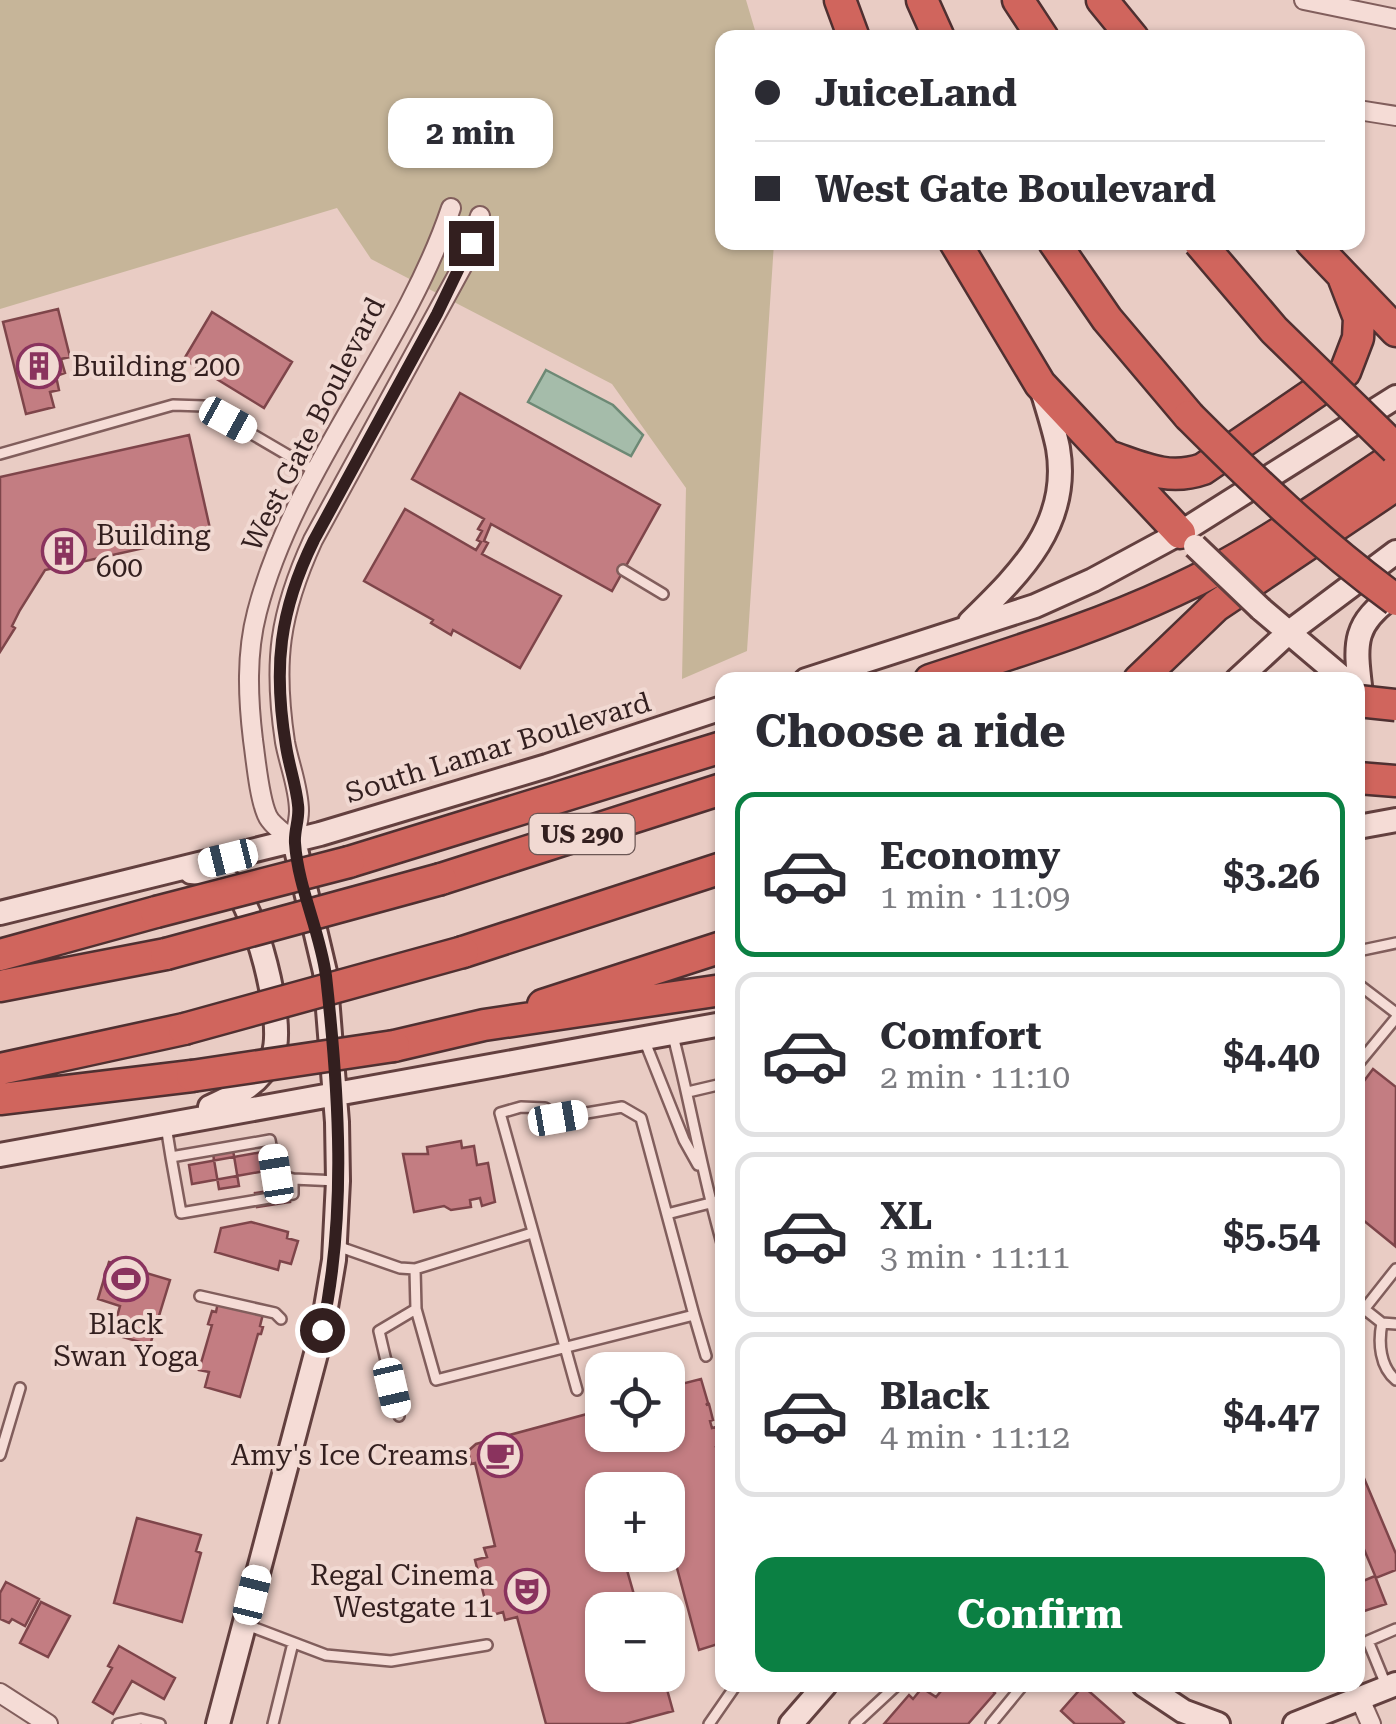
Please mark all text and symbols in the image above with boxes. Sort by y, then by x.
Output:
text: JuiceLand [815,71,1017,115]
callout: 2 min [388,98,554,168]
text: 2 min [426,114,515,152]
text: West Gate Boulevard [815,167,1216,211]
route end [449,221,494,266]
street label: West Gate Boulevard [235,292,392,557]
building icon: Building 200 [16,343,62,389]
place label: Building 200 [72,350,240,383]
car [194,392,262,448]
place label: Building 600 [96,519,210,584]
building icon: Building 600 [41,528,87,574]
street label: South Lamar Boulevard [341,685,655,810]
text: Choose a ride [755,705,1066,758]
road number: US 290 [530,814,634,854]
icon: car [760,830,850,920]
text: Economy [880,834,1060,878]
car [195,836,261,880]
text: $3.26 [1223,853,1320,897]
text: 1 min · 11:09 [880,878,1070,916]
icon: car [760,1010,850,1100]
text: Comfort [880,1014,1041,1058]
text: $4.40 [1223,1033,1320,1077]
text: 2 min · 11:10 [880,1058,1070,1096]
car [526,1098,590,1138]
car [256,1142,296,1206]
icon: car [760,1190,850,1280]
text: XL [880,1194,932,1238]
text: $5.54 [1223,1213,1320,1257]
text: 3 min · 11:11 [880,1238,1070,1276]
sports icon: Black Swan Yoga [103,1256,149,1302]
place label: Black Swan Yoga [53,1308,199,1373]
route start [300,1308,345,1353]
map controls [585,1352,685,1692]
button: locate [585,1352,685,1452]
car [371,1355,413,1421]
icon: car [760,1370,850,1460]
text: Black [880,1374,990,1418]
text: $4.47 [1223,1393,1320,1437]
text: 4 min · 11:12 [880,1418,1070,1456]
cafe icon: Amy's Ice Creams [477,1432,523,1478]
place label: Amy's Ice Creams [231,1439,468,1472]
button: + [585,1472,685,1572]
button: Confirm [755,1557,1325,1672]
place label: Regal Cinema Westgate 11 [310,1559,494,1624]
car [230,1562,274,1628]
theatre icon: Regal Cinema Westgate 11 [504,1568,550,1614]
button: − [585,1592,685,1692]

